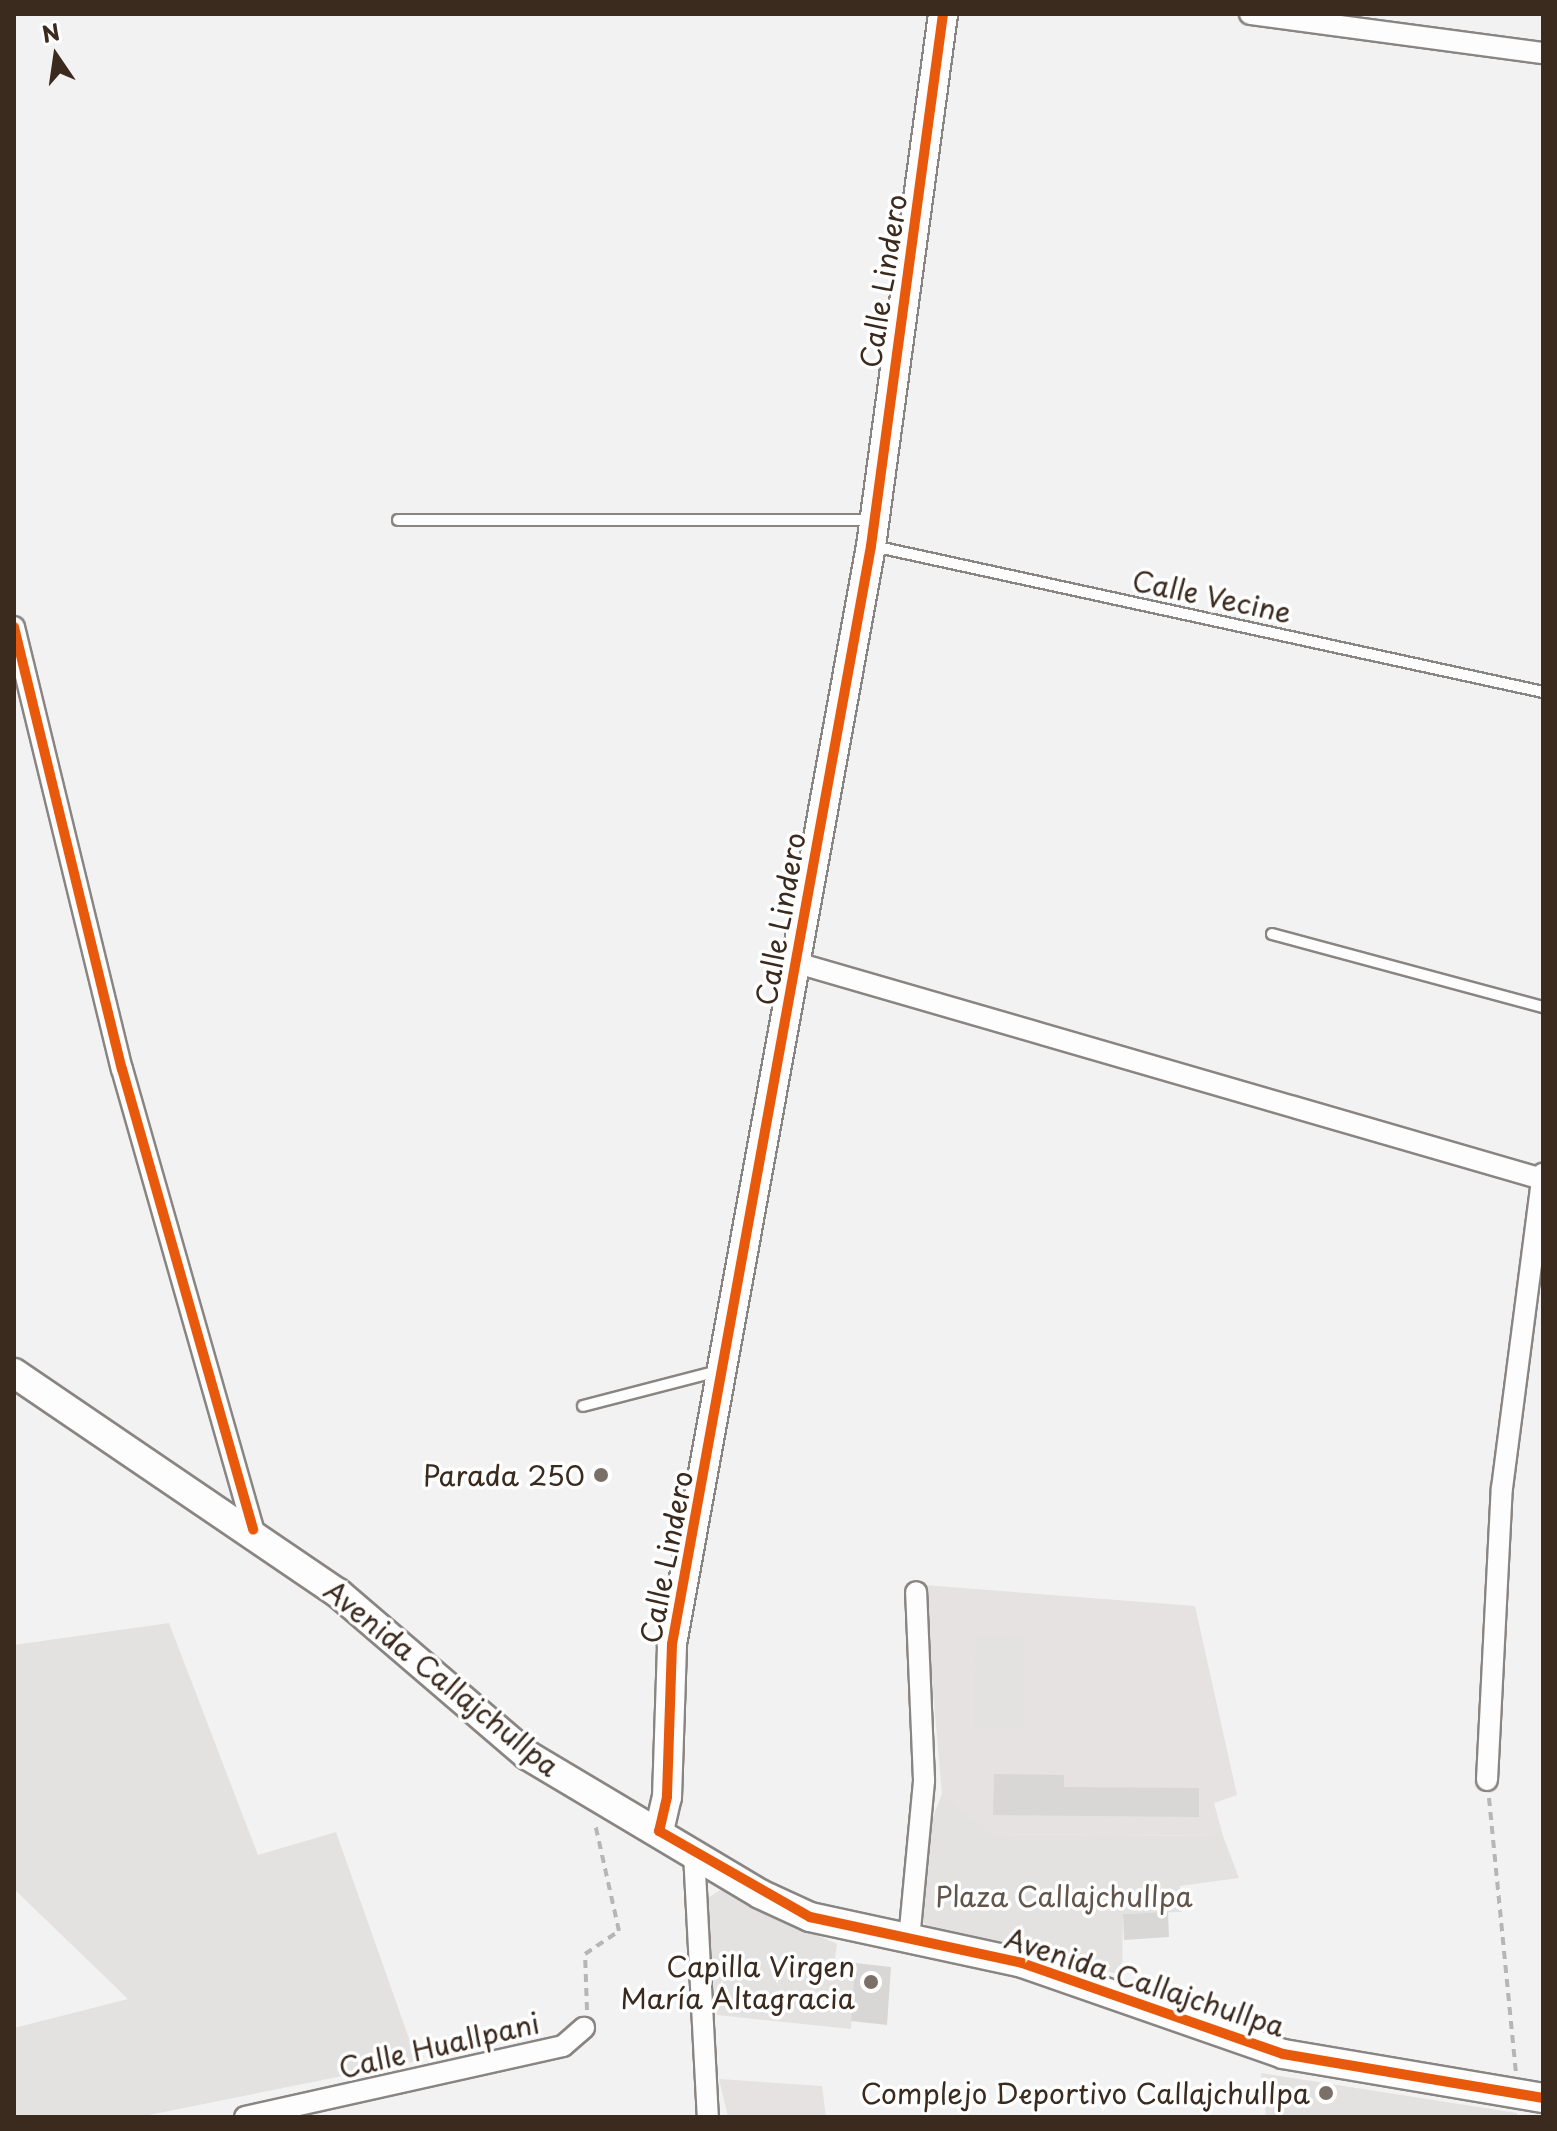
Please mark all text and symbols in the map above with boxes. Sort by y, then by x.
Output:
text: N [38,14,63,50]
north arrow [16,16,96,96]
street label: Calle Lindero [853,191,913,371]
street label: Calle Vecine [1129,563,1295,629]
street label: Calle Lindero [748,829,812,1009]
place label: Parada 250 [424,1458,585,1492]
marker: Parada 250 [592,1466,610,1484]
street label: Calle Lindero [633,1467,699,1647]
street label: Avenida Callajchullpa [318,1573,566,1783]
park label: Plaza Callajchullpa [936,1879,1192,1913]
street label: Avenida Callajchullpa [1001,1921,1289,2043]
place label: Capilla Virgen María Altagracia [620,1949,855,2015]
marker: Capilla Virgen María Altagracia [862,1973,880,1991]
street label: Calle Huallpani [334,2005,544,2085]
place label: Complejo Deportivo Callajchullpa [859,2076,1310,2110]
marker: Complejo Deportivo Callajchullpa [1317,2084,1335,2102]

